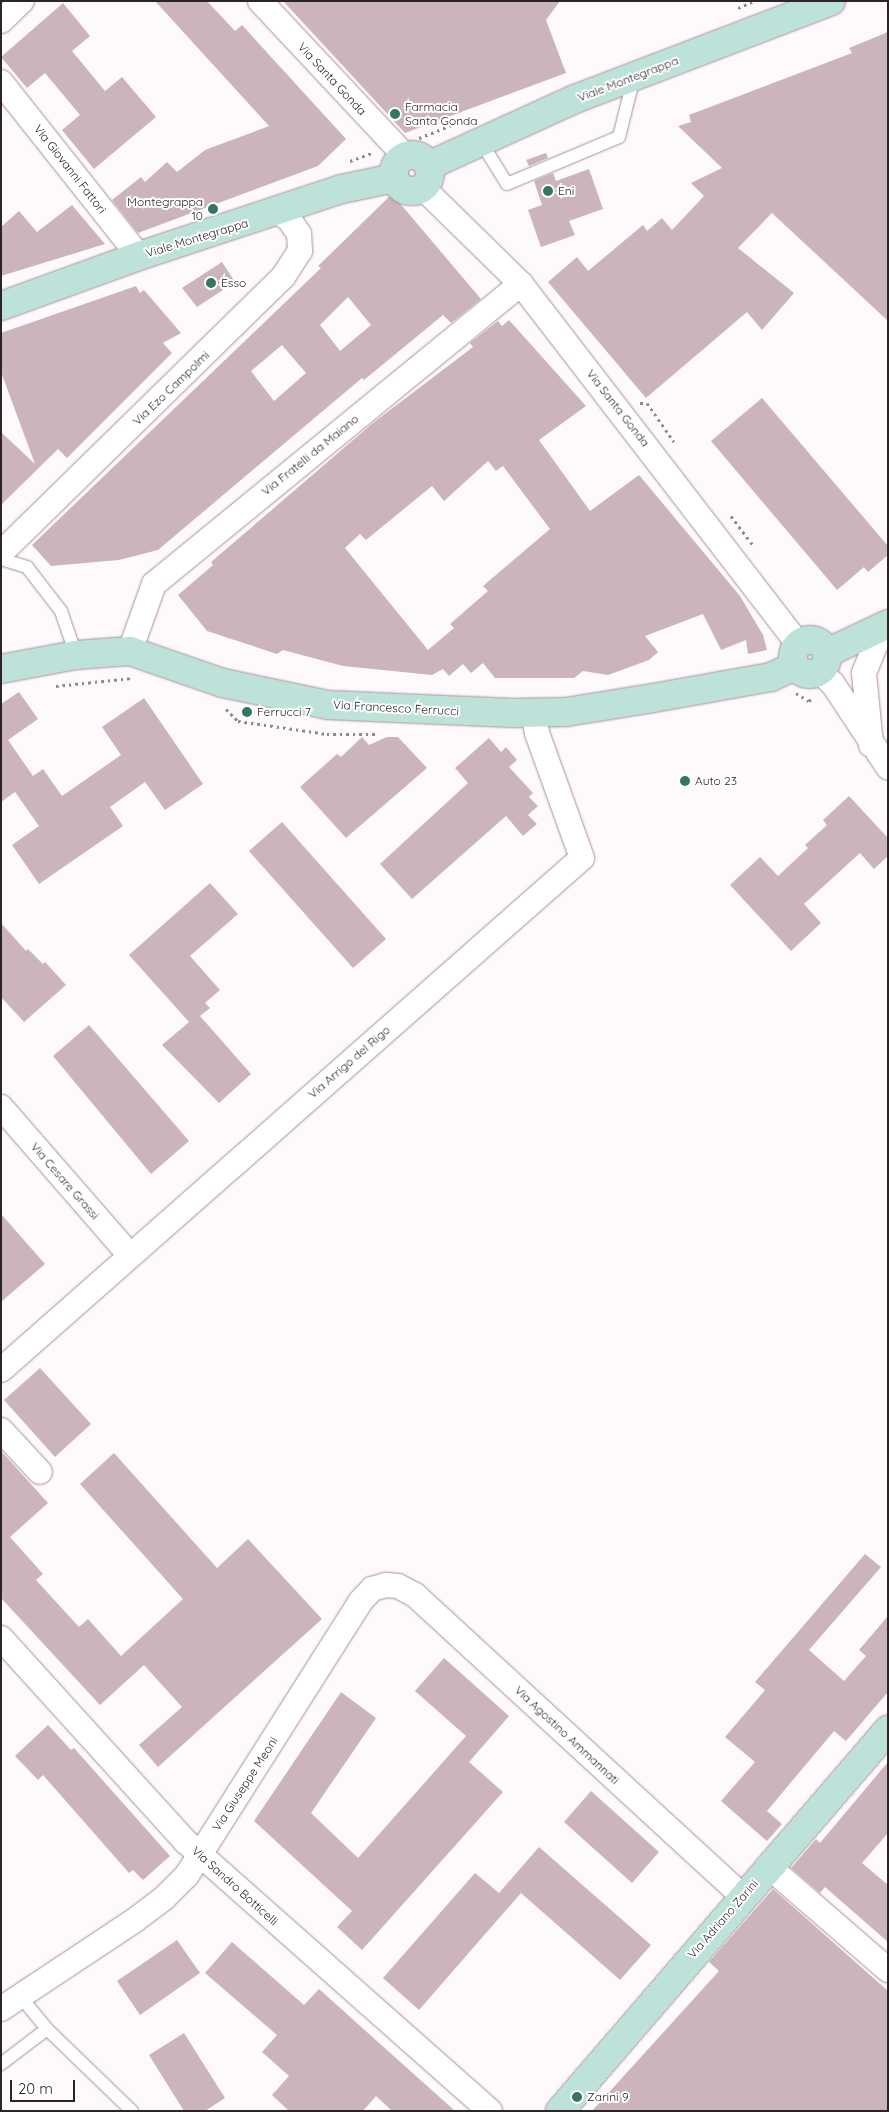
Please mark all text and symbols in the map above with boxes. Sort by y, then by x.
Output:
street label: Via Santa Gonda [295,40,369,118]
street label: Viale Montegrappa [576,53,680,105]
place label: Farmacia Santa Gonda [405,100,478,128]
marker: Farmacia Santa Gonda [389,108,401,120]
street label: Via Giovanni Fattori [31,122,109,216]
place label: Eni [558,184,574,198]
marker: Eni [542,185,554,197]
place label: Montegrappa 10 [127,195,203,223]
marker: Montegrappa 10 [207,203,219,215]
street label: Viale Montegrappa [144,216,250,260]
place label: Esso [221,276,246,290]
marker: Esso [205,277,217,289]
street label: Via Ezo Campolmi [130,348,212,428]
street label: Via Santa Gonda [583,367,653,449]
street label: Via Fratelli da Maiano [259,411,361,499]
street label: Via Francesco Ferrucci [333,698,459,718]
place label: Ferrucci 7 [257,705,311,719]
marker: Ferrucci 7 [241,706,253,718]
place label: Auto 23 [695,774,737,788]
marker: Auto 23 [679,775,691,787]
street label: Via Arrigo del Rigo [305,1023,393,1101]
street label: Via Cesare Grassi [28,1140,102,1222]
street label: Via Agostino Ammannati [512,1683,622,1787]
street label: Via Giuseppe Meoni [209,1734,281,1834]
street label: Via Sandro Botticelli [189,1844,281,1928]
street label: Via Adriano Zarini [685,1877,761,1961]
scale bar [12,2070,78,2102]
text: 20 m [18,2079,53,2098]
place label: Zarini 9 [587,2090,629,2104]
marker: Zarini 9 [571,2091,583,2103]

